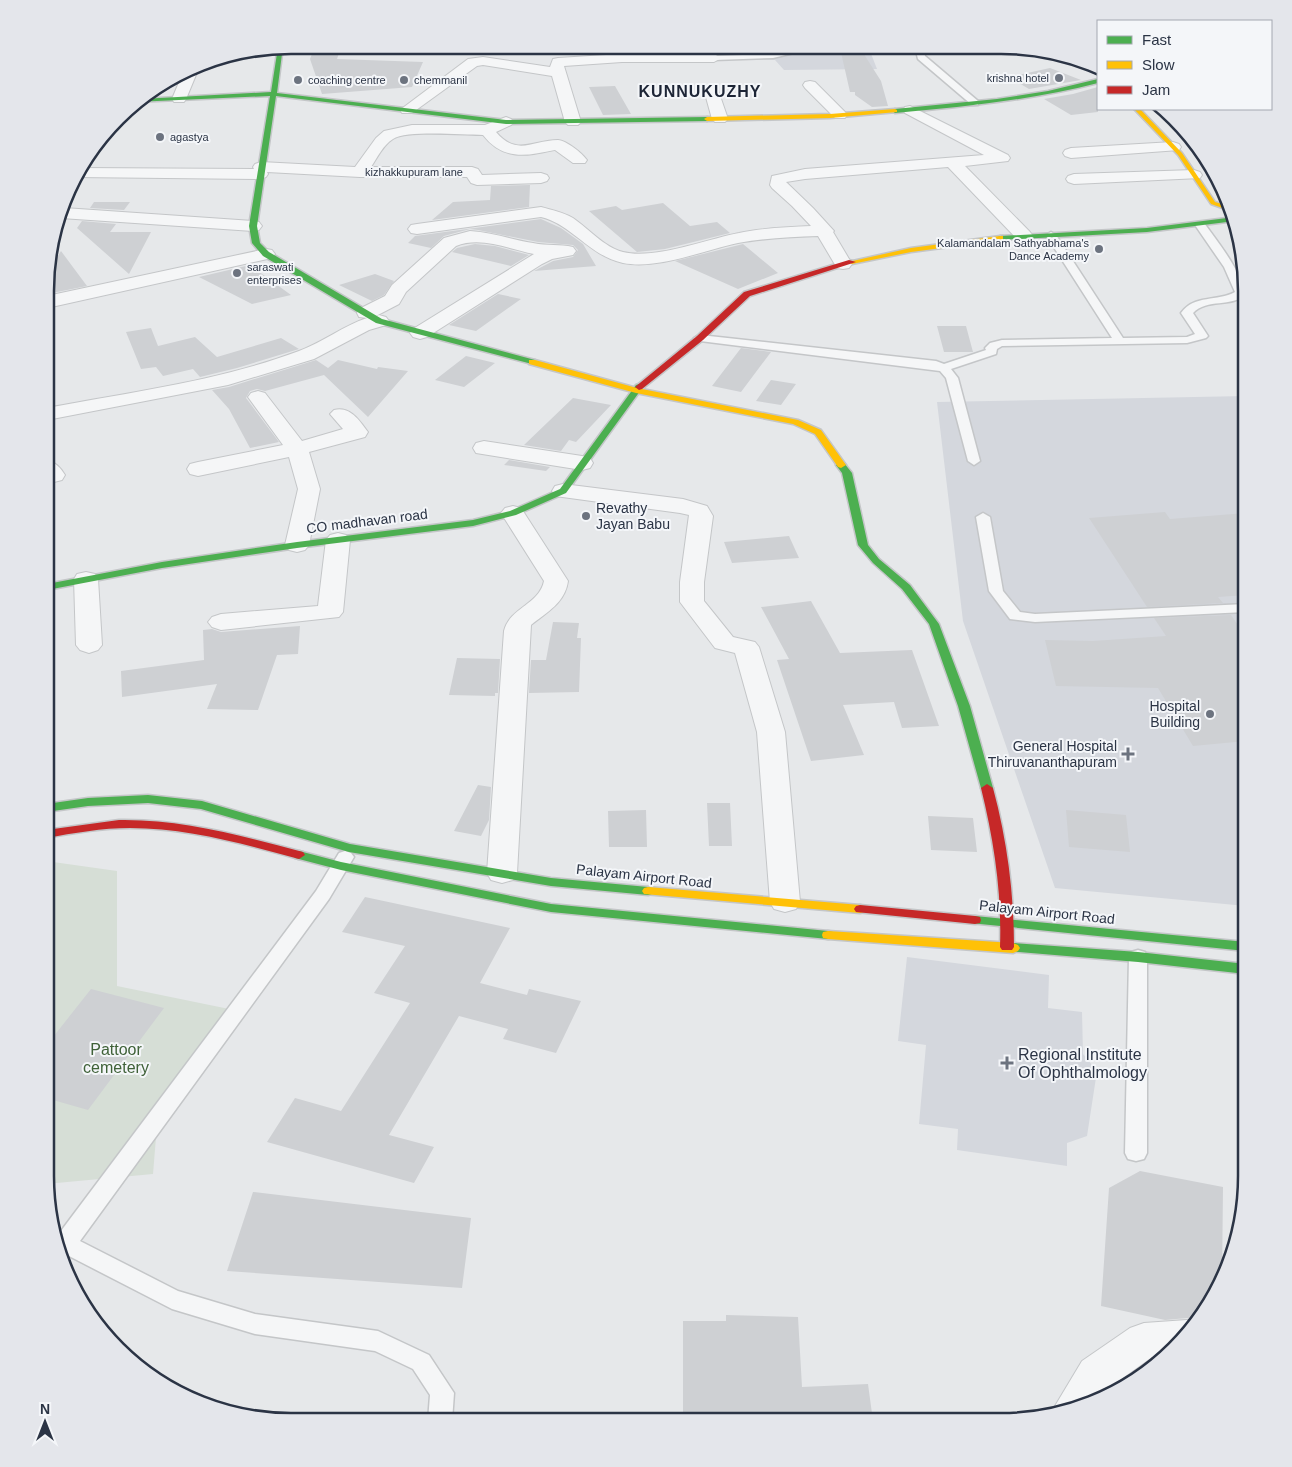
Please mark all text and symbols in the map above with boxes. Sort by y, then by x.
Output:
legend [1097,20,1272,110]
text: Fast [1142,31,1172,48]
text: Slow [1142,56,1175,73]
place label: krishna hotel [987,72,1049,84]
marker: krishna hotel [1053,72,1065,84]
marker: coaching centre [292,74,304,86]
place label: coaching centre [308,74,386,86]
marker: chemmanil [398,74,410,86]
place label: chemmanil [414,74,467,86]
text: Jam [1142,81,1170,98]
district label: KUNNUKUZHY [639,83,761,100]
marker: agastya [154,131,166,143]
place label: agastya [170,131,209,143]
street label: kizhakkupuram lane [365,166,463,178]
place label: Kalamandalam Sathyabhama's Dance Academy [937,237,1089,262]
marker: Kalamandalam Sathyabhama's Dance Academy [1093,243,1105,255]
place label: saraswati enterprises [247,261,302,286]
marker: saraswati enterprises [231,267,243,279]
place label: Revathy Jayan Babu [596,500,670,532]
street label: CO madhavan road [305,506,429,536]
marker: Revathy Jayan Babu [580,510,592,522]
place label: Hospital Building [1149,698,1200,730]
marker: Hospital Building [1204,708,1216,720]
place label: General Hospital Thiruvananthapuram [988,738,1117,770]
marker: General Hospital Thiruvananthapuram [1121,747,1135,761]
street label: Palayam Airport Road [575,861,713,891]
street label: Palayam Airport Road [978,897,1116,927]
park label: Pattoor cemetery [83,1041,149,1076]
place label: Regional Institute Of Ophthalmology [1018,1046,1147,1081]
marker: Regional Institute Of Ophthalmology [1000,1056,1014,1070]
north arrow [20,1397,70,1447]
text: N [40,1401,50,1417]

